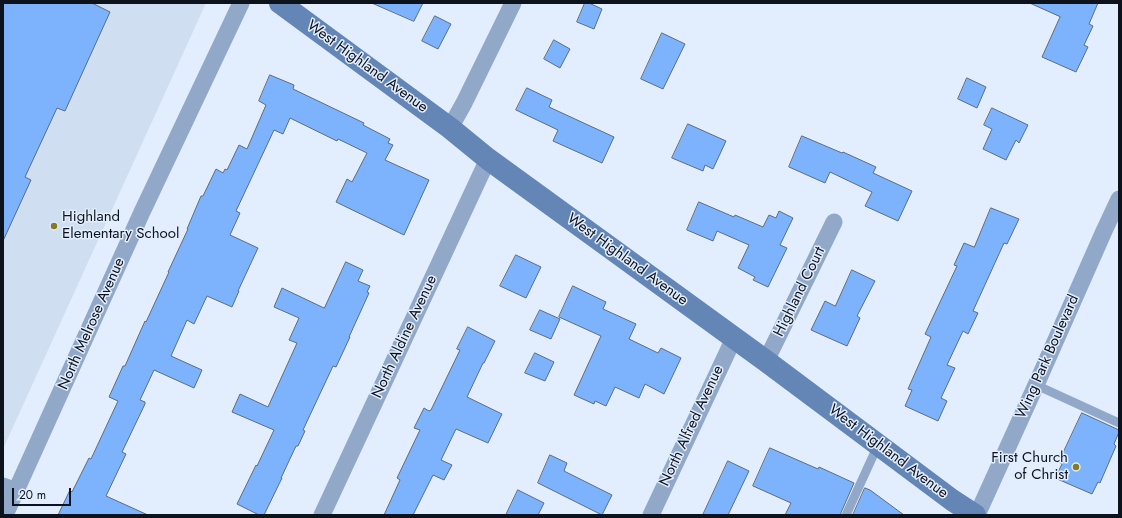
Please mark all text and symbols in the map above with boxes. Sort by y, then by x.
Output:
street label: West Highland Avenue [303,17,431,117]
place label: Highland Elementary School [62,208,179,243]
street label: West Highland Avenue [563,210,691,310]
marker: Highland Elementary School [49,221,59,231]
street label: Highland Court [770,244,830,340]
street label: North Melrose Avenue [55,255,129,393]
street label: North Aldine Avenue [369,273,441,401]
street label: Wing Park Boulevard [1013,292,1083,422]
street label: North Alfred Avenue [656,363,728,489]
street label: West Highland Avenue [825,401,951,503]
place label: First Church of Christ [991,449,1068,484]
marker: First Church of Christ [1071,462,1081,472]
scale bar [14,480,73,506]
text: 20 m [19,486,46,504]

